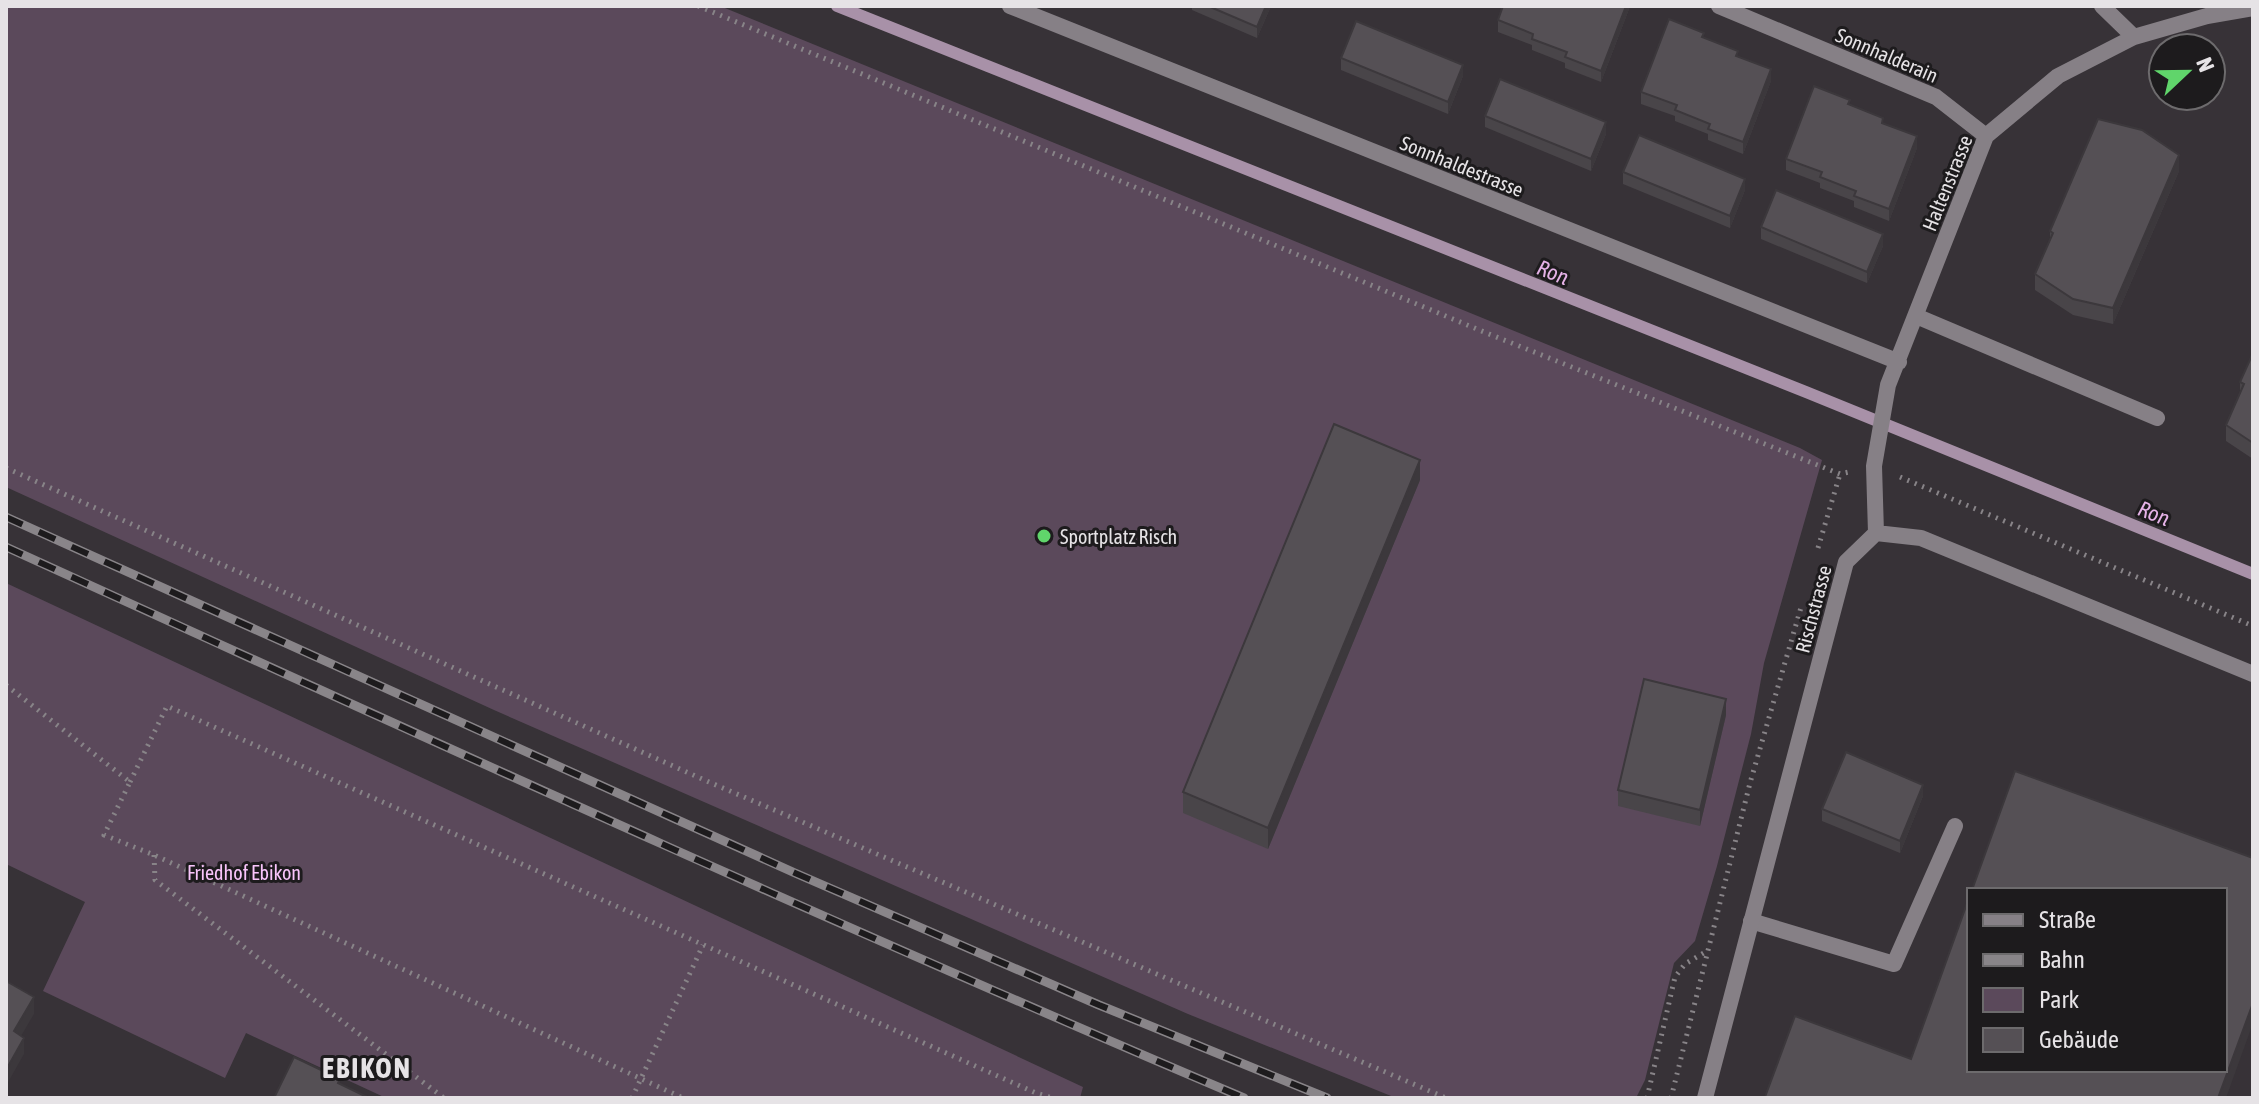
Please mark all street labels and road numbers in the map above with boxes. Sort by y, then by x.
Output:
street label: Sonnhalderain [1832,23,1942,87]
street label: Sonnhaldestrasse [1397,131,1527,201]
street label: Haltenstrasse [1917,132,1977,234]
street label: Rischstrasse [1790,563,1836,655]

